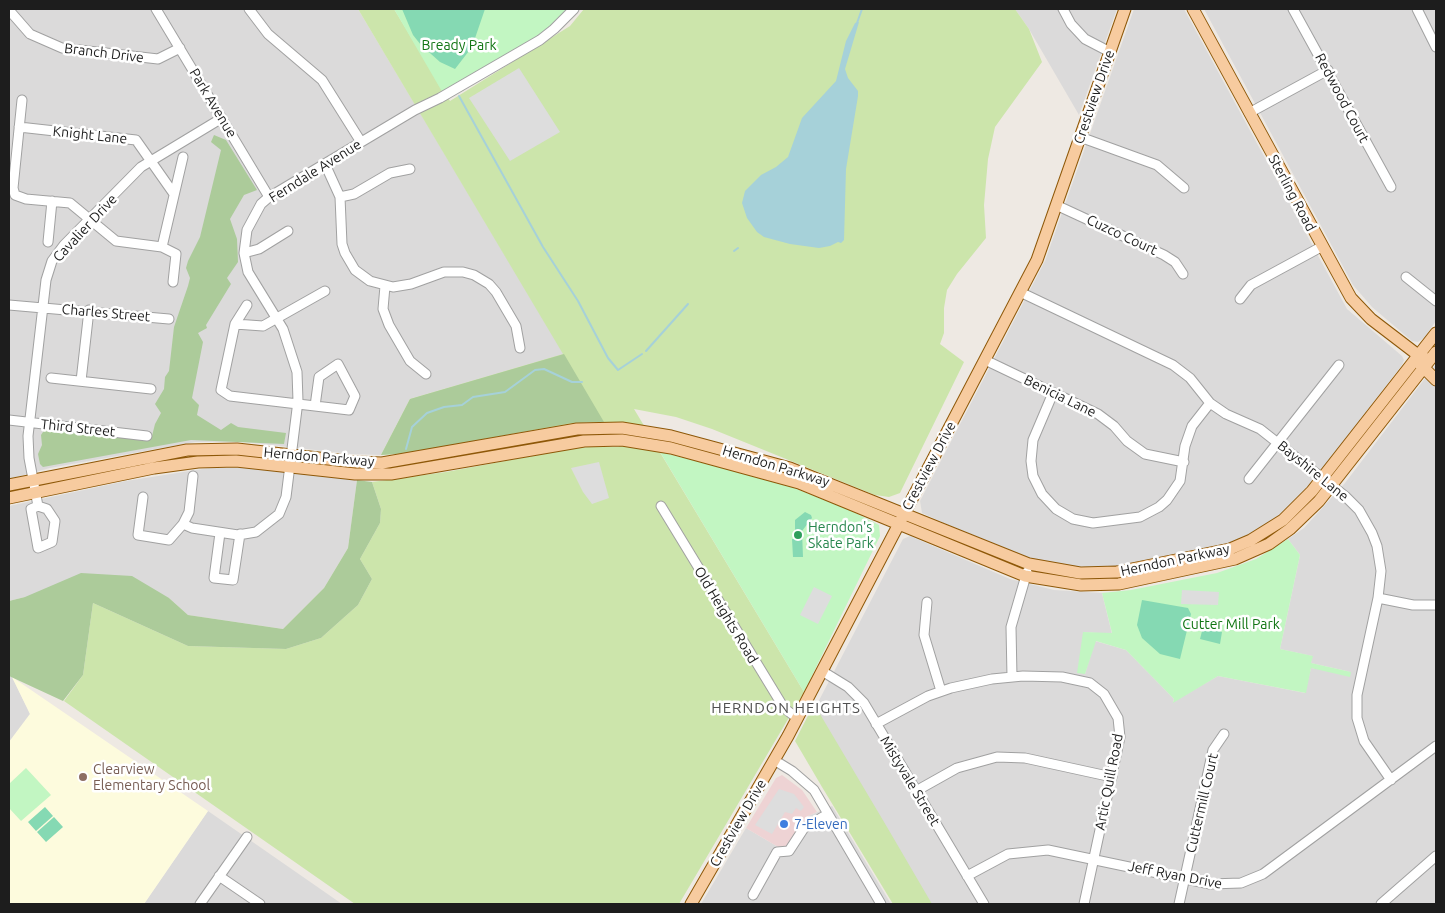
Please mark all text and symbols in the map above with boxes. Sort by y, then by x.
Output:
park label: Bready Park [421,37,497,53]
street label: Branch Drive [63,40,145,66]
street label: Crestview Drive [1070,48,1118,146]
street label: Redwood Court [1311,50,1373,146]
street label: Park Avenue [186,65,240,141]
street label: Knight Lane [52,123,128,147]
street label: Ferndale Avenue [266,136,364,206]
street label: Sterling Road [1265,152,1319,234]
street label: Cavalier Drive [49,191,121,265]
street label: Cuzco Court [1084,211,1160,259]
street label: Charles Street [61,301,151,325]
street label: Benicia Lane [1021,371,1099,421]
street label: Third Street [40,416,116,440]
street label: Crestview Drive [899,419,959,513]
street label: Bayshire Lane [1274,437,1352,505]
street label: Herndon Parkway [720,442,832,490]
street label: Herndon Parkway [263,444,375,470]
place label: Herndon's Skate Park [808,519,874,552]
marker: Herndon's Skate Park [792,529,804,541]
street label: Herndon Parkway [1119,540,1231,580]
street label: Old Heights Road [690,564,762,666]
park label: Cutter Mill Park [1182,616,1280,632]
district label: HERNDON HEIGHTS [709,699,863,717]
street label: Artic Quill Road [1091,732,1127,832]
street label: Mistyvale Street [877,733,943,829]
street label: Cuttermill Court [1182,751,1222,855]
place label: Clearview Elementary School [93,761,210,794]
marker: Clearview Elementary School [77,771,89,783]
street label: Crestview Drive [706,776,770,870]
place label: 7-Eleven [794,816,848,832]
marker: 7-Eleven [778,818,790,830]
street label: Jeff Ryan Drive [1127,858,1223,892]

